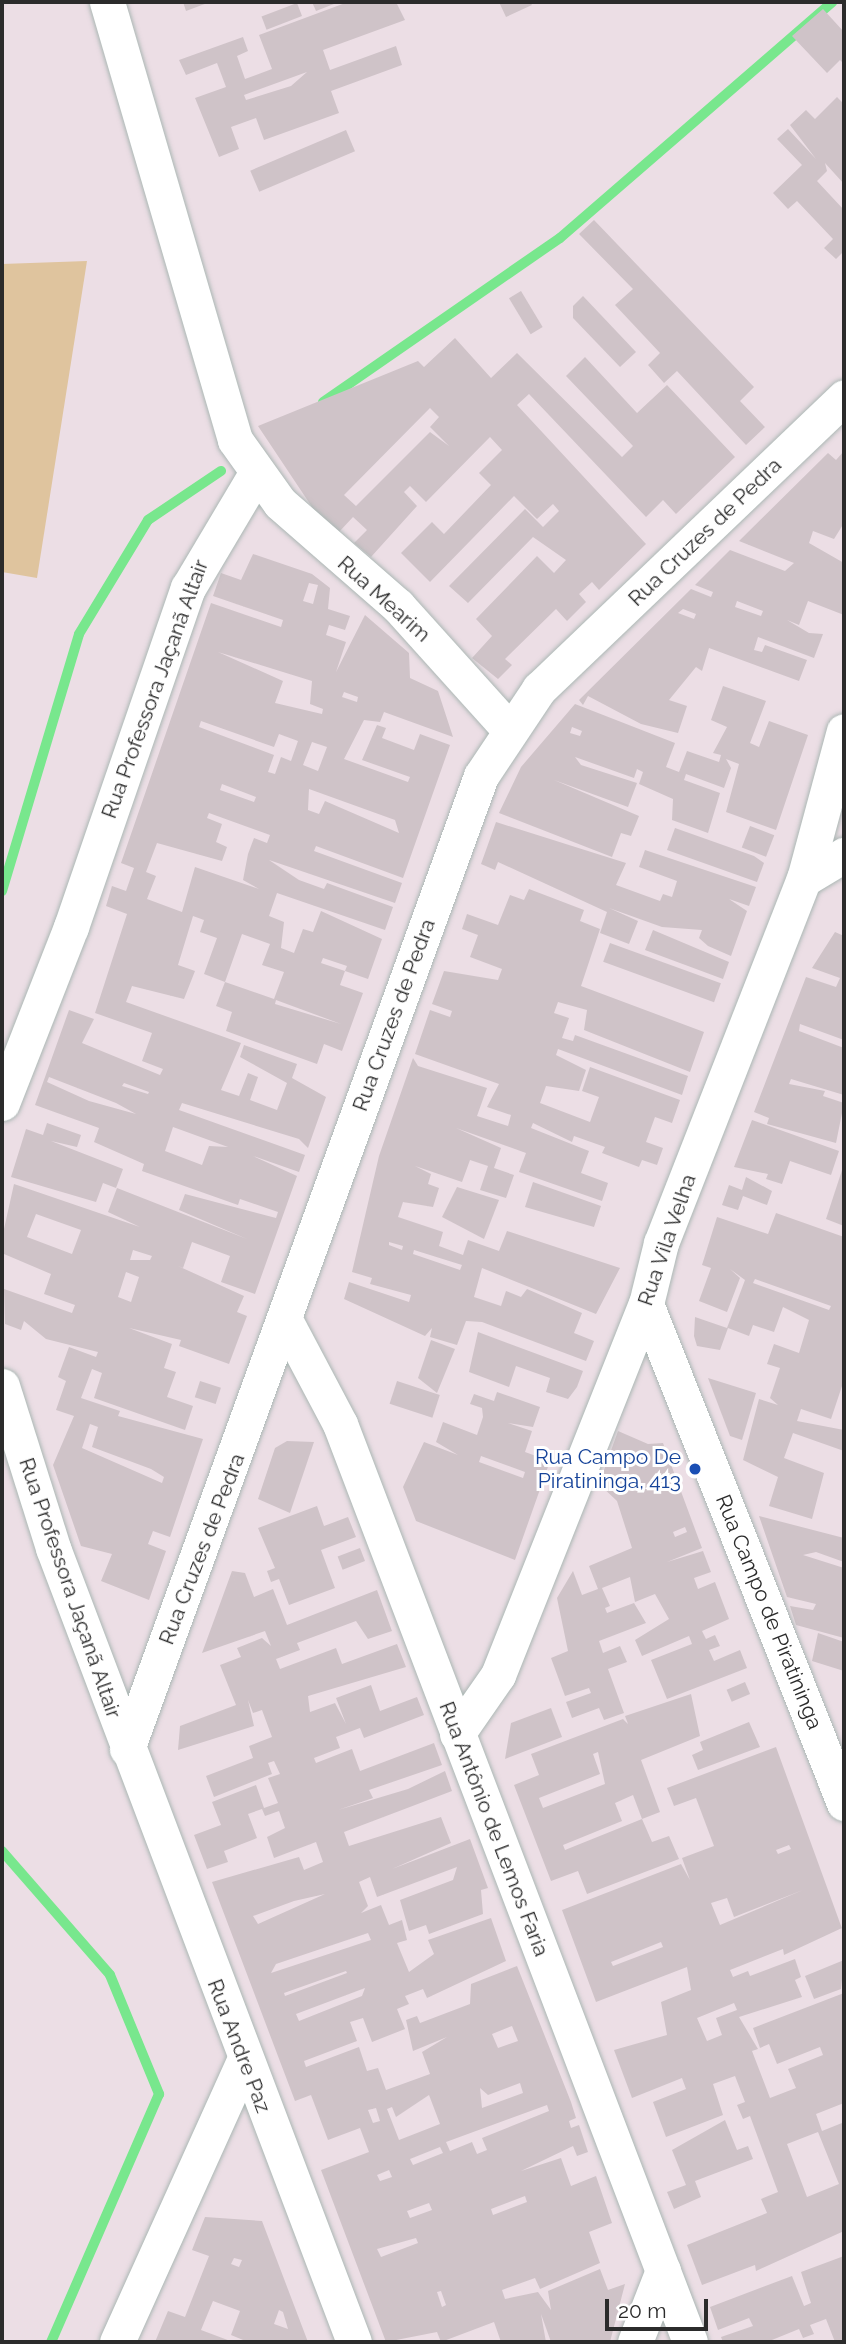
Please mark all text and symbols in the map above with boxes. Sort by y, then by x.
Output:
street label: Rua Cruzes de Pedra [623,453,787,611]
street label: Rua Mearim [332,551,436,647]
street label: Rua Professora Jaçanã Altair [96,556,214,822]
street label: Rua Cruzes de Pedra [347,915,441,1115]
street label: Rua Vila Velha [632,1170,702,1310]
place label: Rua Campo De Piratininga, 413 [535,1444,681,1494]
street label: Rua Cruzes de Pedra [154,1450,250,1648]
street label: Rua Professora Jaçanã Altair [13,1454,127,1722]
marker: Rua Campo De Piratininga, 413 [687,1461,703,1477]
street label: Rua Campo de Piratininga [710,1491,828,1733]
street label: Rua Antônio de Lemos Faria [434,1698,554,1960]
street label: Rua Andre Paz [202,1975,276,2117]
scale bar [608,2284,711,2328]
text: 20 m [618,2298,666,2323]

